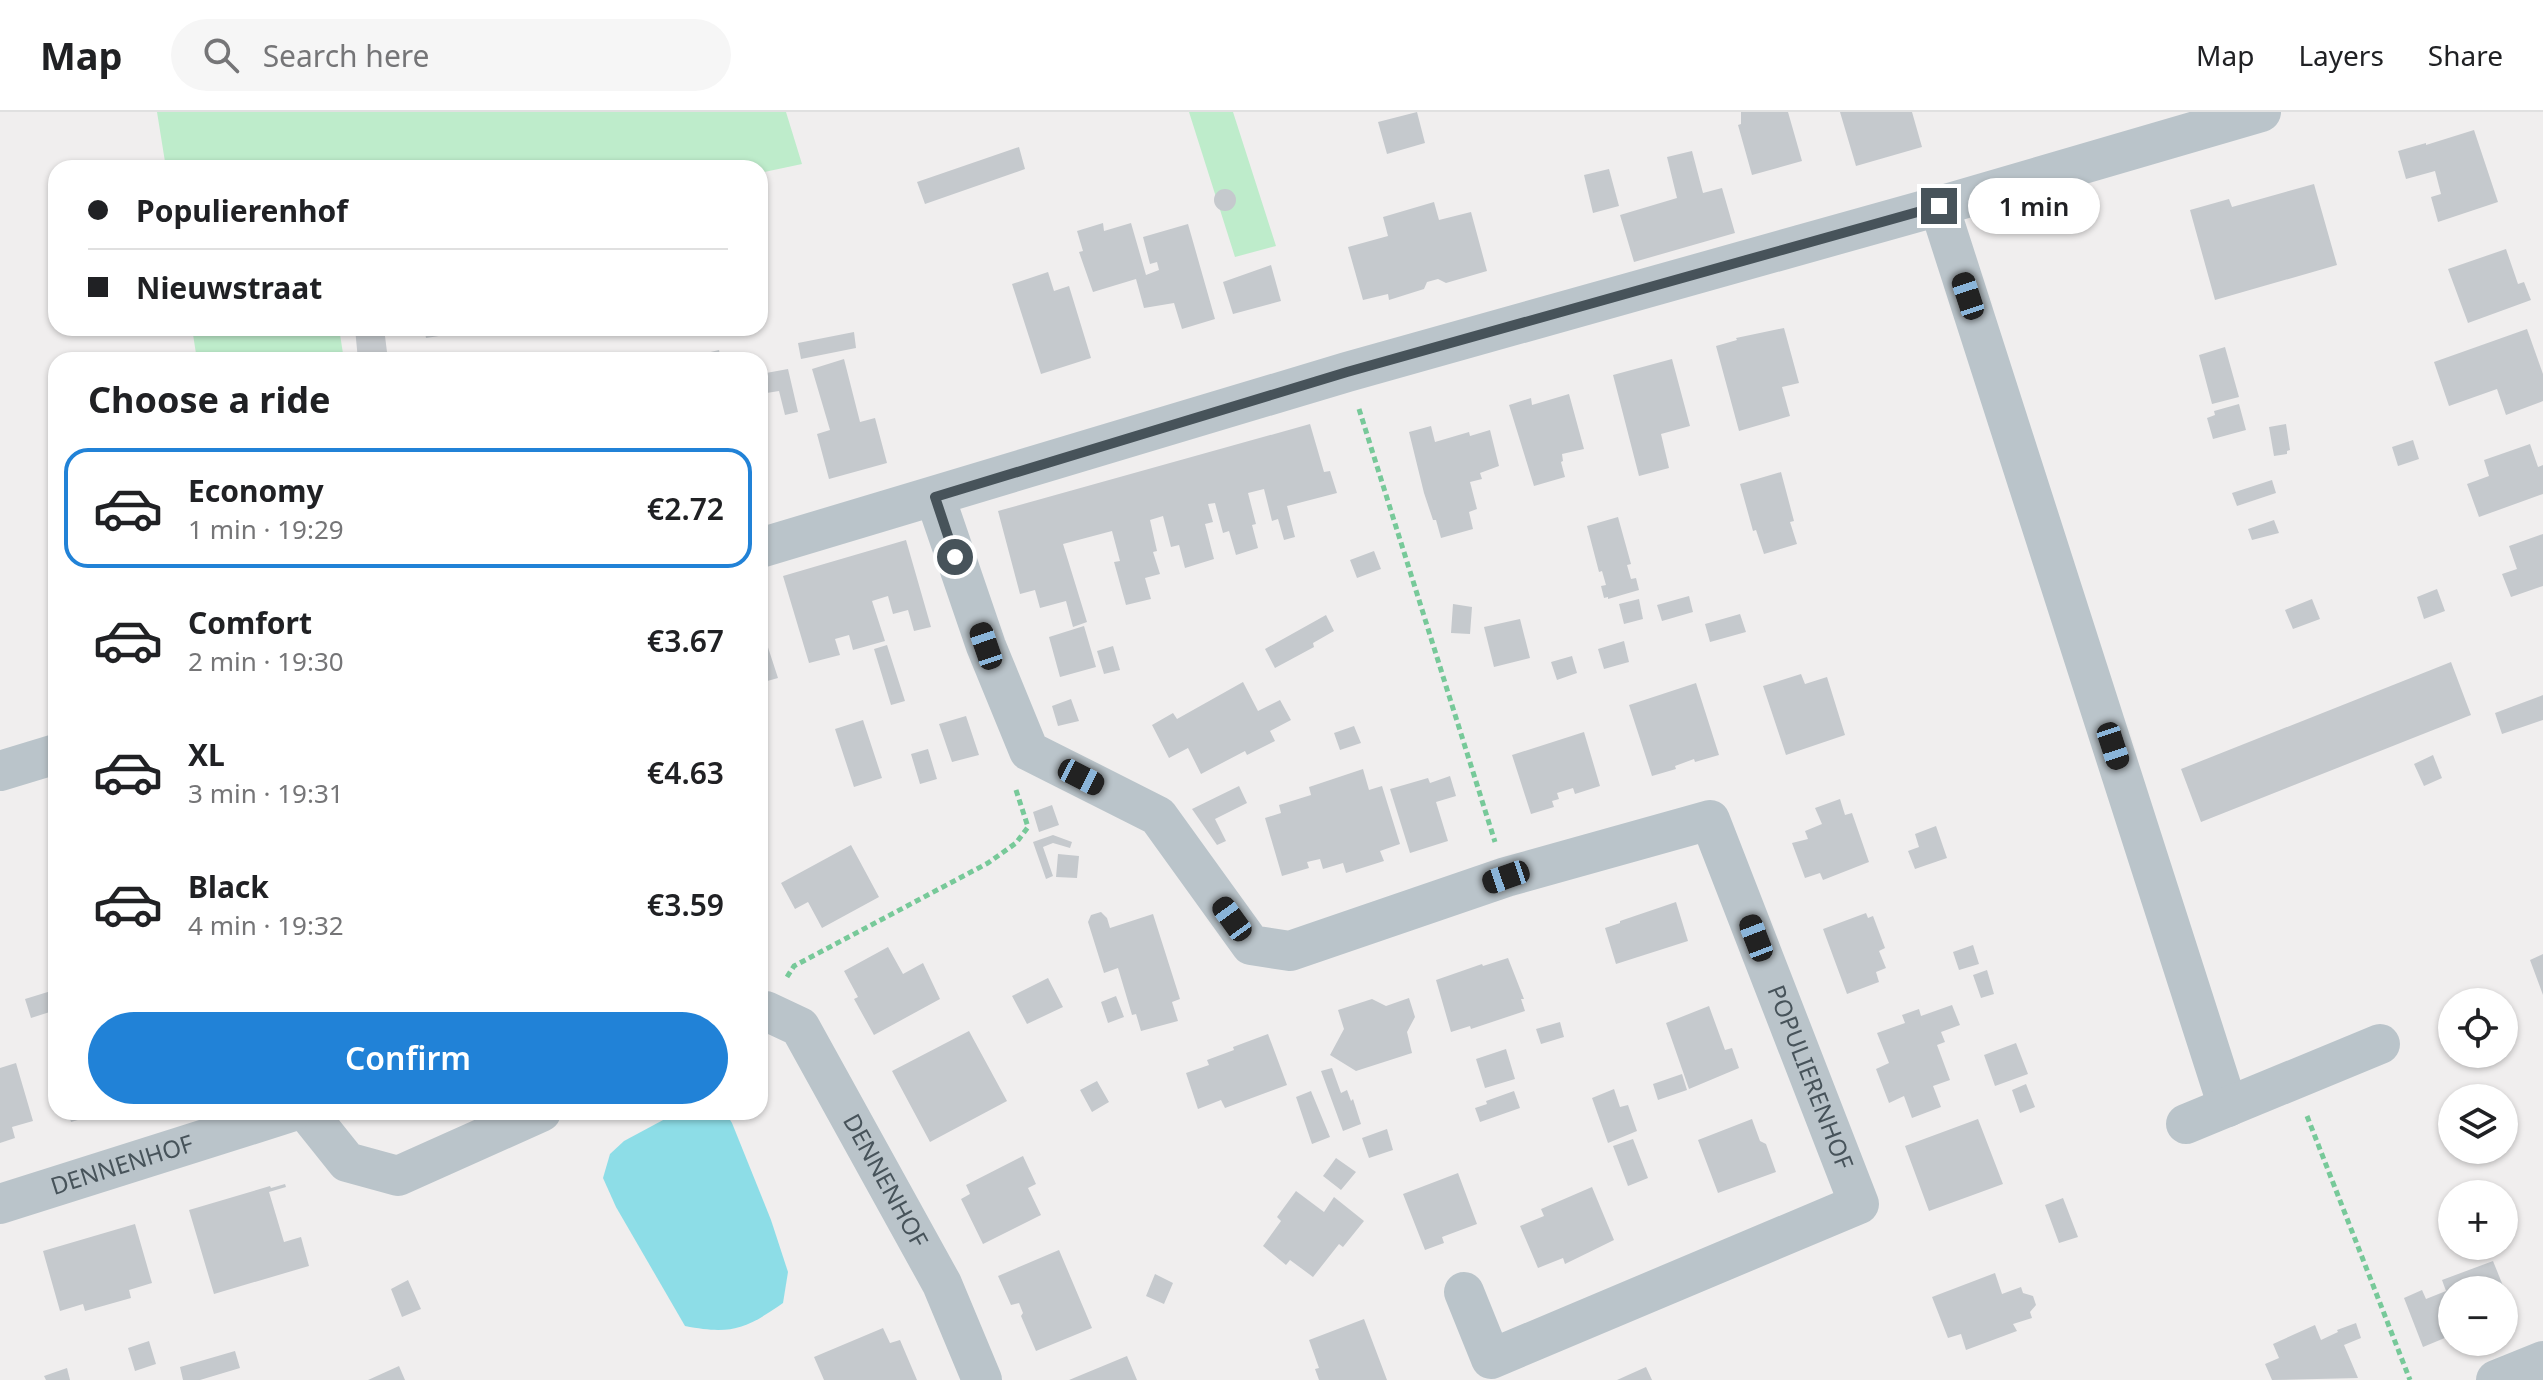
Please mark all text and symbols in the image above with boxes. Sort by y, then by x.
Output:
search box [171,19,731,91]
text: Map [40,29,123,81]
icon: search [199,33,243,77]
text: Search here [263,35,430,76]
text: Map [2196,36,2254,74]
text: Layers [2298,36,2384,74]
text: Share [2428,36,2503,74]
callout: 1 min [1967,178,2099,234]
route end [1921,188,1957,224]
text: 1 min [1999,188,2069,224]
text: Populierenhof [136,190,348,231]
text: Nieuwstraat [136,267,322,308]
car [1949,269,1987,323]
text: Choose a ride [88,375,330,424]
text: Economy [188,470,324,511]
icon: car [92,472,164,544]
text: €2.72 [647,488,724,529]
text: 1 min · 19:29 [188,511,344,547]
route start [937,539,973,575]
text: Comfort [188,602,312,643]
icon: car [92,604,164,676]
car [967,619,1005,673]
text: €3.67 [647,620,724,661]
text: 2 min · 19:30 [188,643,344,679]
car [2094,719,2132,773]
text: XL [188,734,225,775]
icon: car [92,736,164,808]
text: €4.63 [647,752,724,793]
car [1054,755,1108,799]
text: 3 min · 19:31 [188,775,344,811]
car [1479,858,1533,896]
text: Black [188,866,269,907]
icon: car [92,868,164,940]
text: €3.59 [647,884,724,925]
car [1208,893,1256,945]
text: 4 min · 19:32 [188,907,344,943]
car [1736,911,1776,965]
street label: POPULIERENHOF [1761,980,1862,1174]
map controls [2438,988,2518,1356]
button: locate [2438,988,2518,1068]
button: Confirm [88,1012,728,1104]
button: layers [2438,1084,2518,1164]
street label: DENNENHOF [836,1107,937,1253]
street label: DENNENHOF [46,1126,197,1202]
button: + [2438,1180,2518,1260]
button: − [2438,1276,2518,1356]

